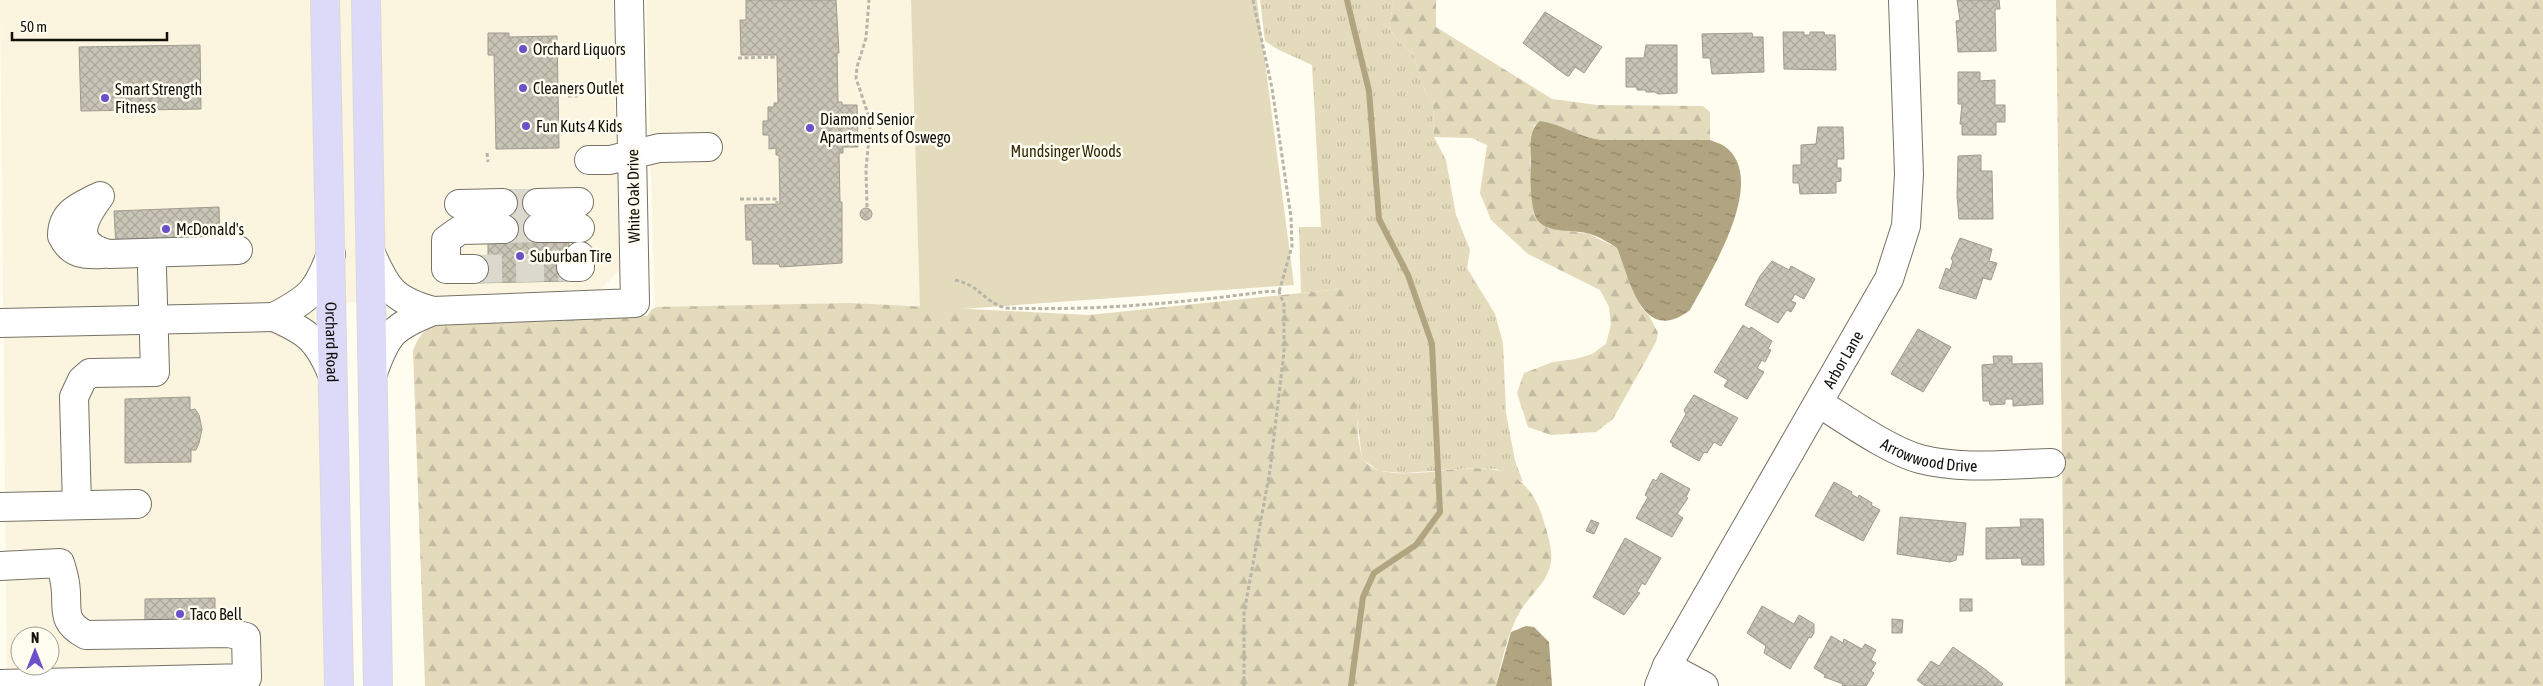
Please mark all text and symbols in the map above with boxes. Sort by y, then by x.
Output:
scale bar [12,10,168,42]
text: 50 m [20,18,47,35]
place label: Orchard Liquors [533,40,626,59]
marker: Orchard Liquors [517,43,529,55]
place label: Cleaners Outlet [533,79,625,97]
place label: Smart Strength Fitness [115,80,202,116]
marker: Cleaners Outlet [517,82,529,94]
marker: Smart Strength Fitness [99,92,111,104]
place label: Diamond Senior Apartments of Oswego [820,110,951,147]
place label: Fun Kuts 4 Kids [536,117,623,135]
marker: Fun Kuts 4 Kids [520,120,532,132]
marker: Diamond Senior Apartments of Oswego [804,122,816,134]
park label: Mundsinger Woods [1010,142,1122,161]
street label: White Oak Drive [623,149,643,243]
place label: McDonald's [176,220,245,238]
marker: McDonald's [160,223,172,235]
place label: Suburban Tire [530,247,612,265]
marker: Suburban Tire [514,250,526,262]
street label: Orchard Road [322,302,342,382]
street label: Arbor Lane [1819,327,1866,391]
street label: Arrowwood Drive [1878,434,1978,475]
place label: Taco Bell [190,605,243,623]
marker: Taco Bell [174,608,186,620]
north arrow [10,626,60,676]
text: N [31,630,39,646]

